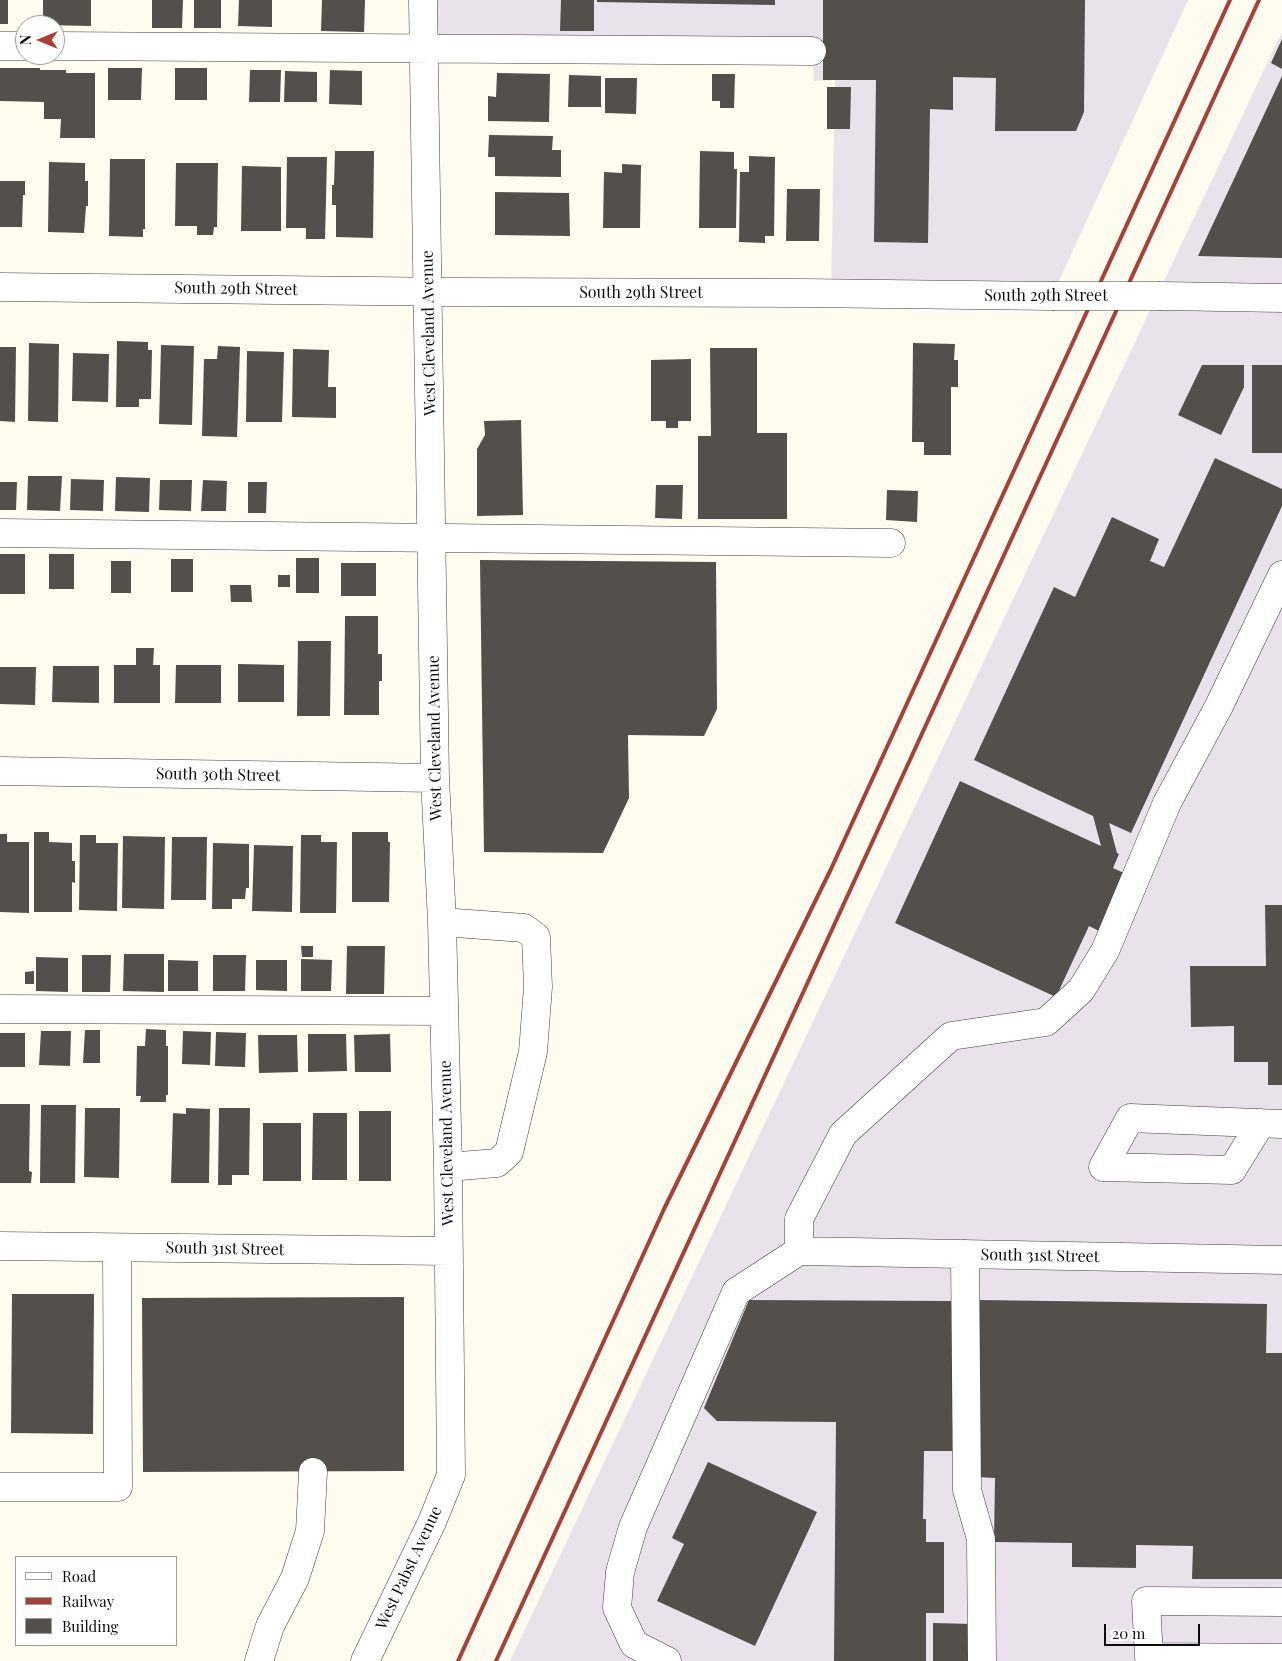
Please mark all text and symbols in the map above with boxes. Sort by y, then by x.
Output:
north arrow [15,15,65,65]
text: N [16,35,35,45]
street label: West Cleveland Avenue [418,250,440,416]
street label: South 29th Street [174,278,298,300]
street label: South 29th Street [579,283,703,303]
street label: South 29th Street [984,286,1108,306]
street label: West Cleveland Avenue [424,655,446,821]
street label: South 30th Street [156,764,280,786]
street label: West Cleveland Avenue [436,1060,458,1226]
street label: South 31st Street [166,1238,284,1260]
street label: South 31st Street [981,1245,1099,1267]
street label: West Pabst Avenue [372,1503,446,1633]
legend [15,1556,178,1646]
text: Road [62,1566,96,1586]
text: Railway [62,1591,114,1611]
scale bar [1107,1614,1203,1646]
text: Building [62,1616,118,1636]
text: 20 m [1112,1623,1145,1643]

